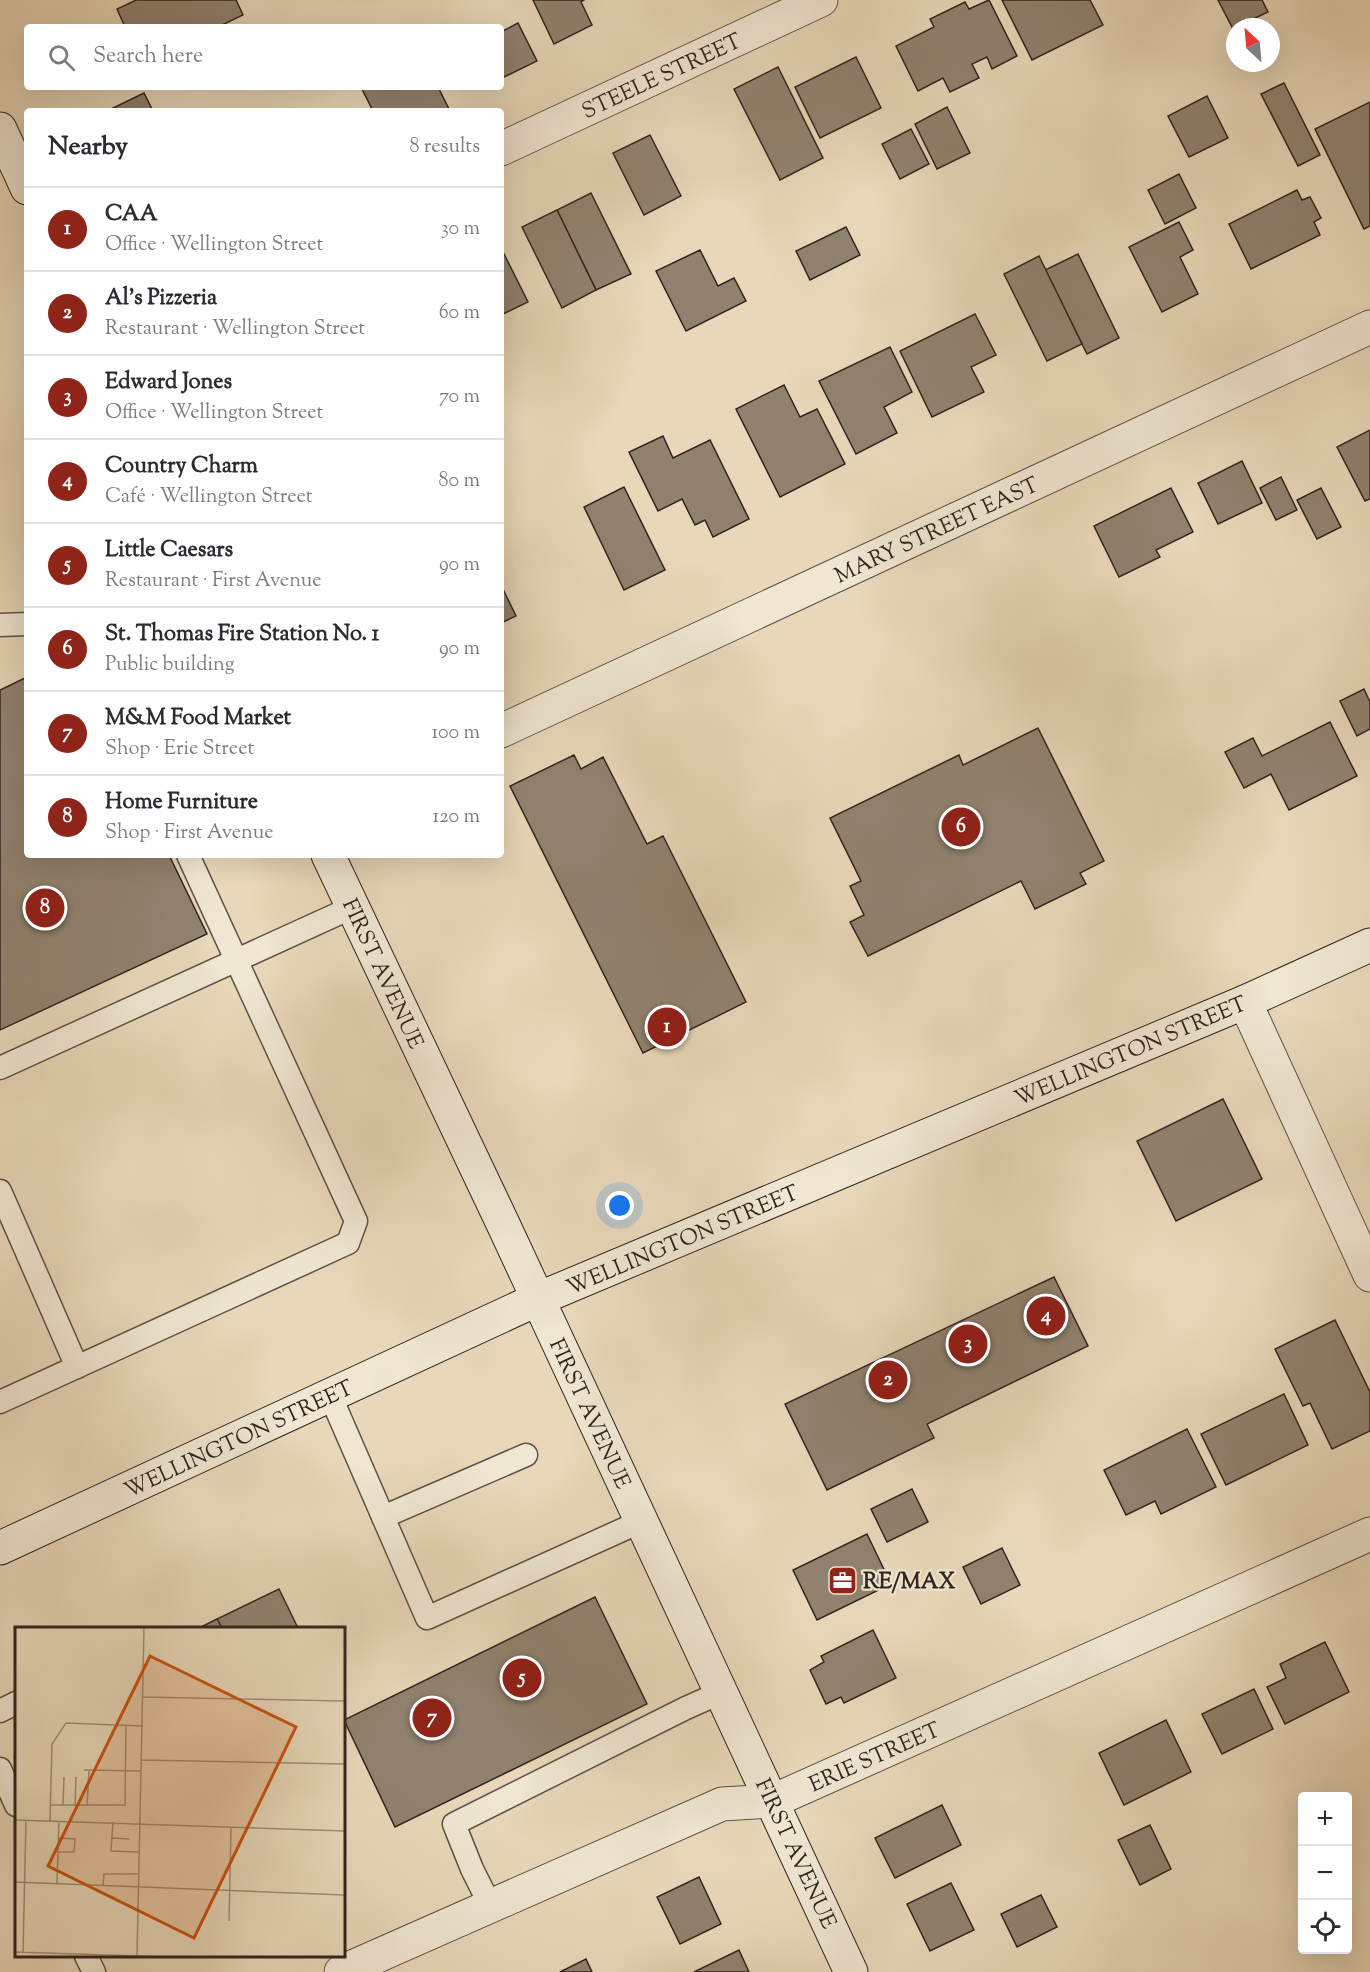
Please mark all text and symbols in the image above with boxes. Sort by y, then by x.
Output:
north arrow [1226,18,1280,72]
search box [24,24,504,90]
street label: STEELE STREET [577,26,748,129]
icon: search [45,41,78,74]
text: Search here [93,41,203,73]
text: Nearby [48,129,128,166]
text: 8 results [409,133,480,162]
text: CAA [105,199,158,231]
text: 1 [64,215,71,244]
text: 30 m [441,215,480,244]
text: Office · Wellington Street [105,231,323,260]
text: Al's Pizzeria [105,283,217,315]
text: 2 [63,299,72,328]
text: 60 m [439,299,480,328]
text: Restaurant · Wellington Street [105,315,365,344]
text: Edward Jones [105,367,232,399]
text: 3 [63,383,72,412]
text: 70 m [439,383,480,412]
text: Office · Wellington Street [105,399,323,428]
text: Country Charm [105,451,258,483]
text: 4 [62,467,73,496]
text: 80 m [439,467,480,496]
street label: MARY STREET EAST [830,470,1045,593]
text: Café · Wellington Street [105,483,313,512]
text: Little Caesars [105,535,233,567]
text: 5 [64,551,71,580]
text: 90 m [439,551,480,580]
text: Restaurant · First Avenue [105,567,322,596]
text: St. Thomas Fire Station No. 1 [105,619,379,651]
text: 6 [63,635,72,664]
text: 90 m [439,635,480,664]
text: Public building [105,651,235,680]
text: M&M Food Market [105,703,291,735]
text: 7 [62,719,73,748]
text: 100 m [431,719,480,748]
text: Shop · Erie Street [105,735,254,764]
text: Home Furniture [105,787,258,819]
text: 8 [63,803,73,832]
text: 120 m [432,803,480,832]
pin: 6 [942,804,980,850]
text: Shop · First Avenue [105,819,274,848]
pin: 8 [26,886,64,930]
street label: FIRST AVENUE [332,894,430,1055]
street label: WELLINGTON STREET [1010,989,1253,1116]
pin: 1 [648,1004,686,1050]
street label: WELLINGTON STREET [562,1178,805,1305]
your location [605,1191,634,1220]
pin: 4 [1026,1294,1066,1338]
pin: 3 [948,1322,988,1366]
street label: FIRST AVENUE [539,1334,637,1495]
pin: 2 [868,1358,908,1402]
street label: WELLINGTON STREET [119,1373,360,1508]
office icon: RE/MAX [826,1564,858,1596]
place label: RE/MAX [863,1567,956,1599]
inset map [15,1627,345,1957]
pin: 5 [502,1656,542,1700]
pin: 7 [412,1696,452,1740]
street label: ERIE STREET [804,1715,946,1802]
street label: FIRST AVENUE [745,1774,843,1935]
map controls [1298,1792,1352,1954]
button: + [1298,1792,1352,1846]
button: − [1298,1846,1352,1900]
button: locate [1298,1900,1352,1954]

